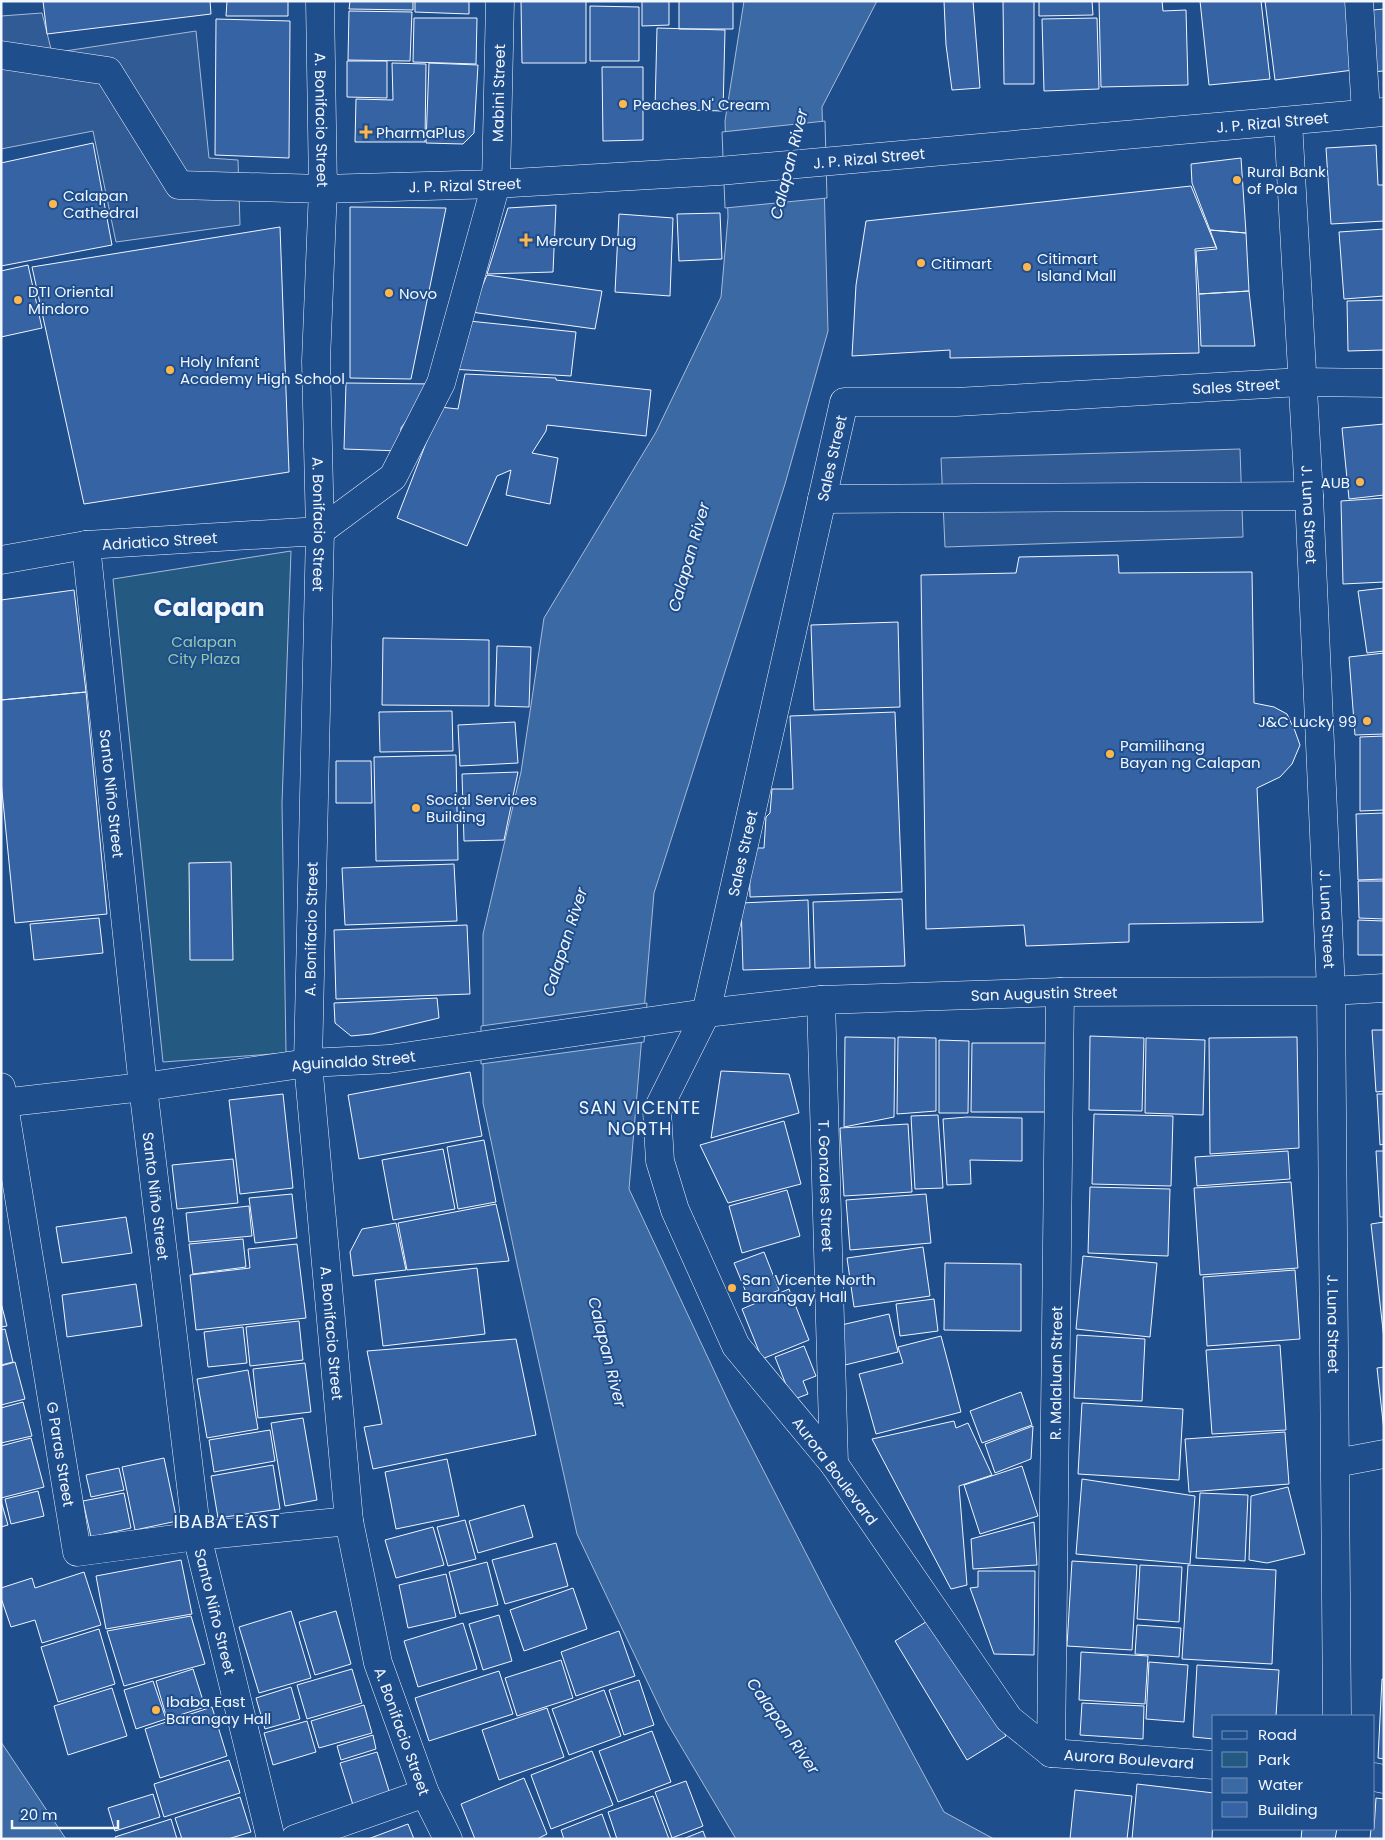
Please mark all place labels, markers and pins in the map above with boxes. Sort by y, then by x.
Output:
place label: Peaches N' Cream [633,94,770,115]
marker: Peaches N' Cream [617,98,629,110]
place label: PharmaPlus [376,122,466,143]
marker: PharmaPlus [360,126,372,138]
place label: Rural Bank of Pola [1247,161,1326,199]
marker: Rural Bank of Pola [1231,174,1243,186]
place label: Calapan Cathedral [63,185,139,223]
marker: Calapan Cathedral [47,198,59,210]
place label: Mercury Drug [536,230,637,251]
marker: Mercury Drug [520,234,532,246]
place label: Citimart Island Mall [1037,248,1117,286]
place label: Citimart [931,253,992,274]
marker: Citimart [915,257,927,269]
marker: Citimart Island Mall [1021,261,1033,273]
place label: DTI Oriental Mindoro [28,281,114,319]
place label: Novo [399,283,437,304]
marker: Novo [383,287,395,299]
marker: DTI Oriental Mindoro [12,294,24,306]
place label: Holy Infant Academy High School [180,351,345,389]
marker: Holy Infant Academy High School [164,364,176,376]
place label: AUB [1321,472,1350,493]
marker: AUB [1354,476,1366,488]
place label: J&C Lucky 99 [1258,711,1357,732]
marker: J&C Lucky 99 [1361,715,1373,727]
place label: Pamilihang Bayan ng Calapan [1120,735,1261,773]
marker: Pamilihang Bayan ng Calapan [1104,748,1116,760]
place label: Social Services Building [426,789,537,827]
marker: Social Services Building [410,802,422,814]
place label: San Vicente North Barangay Hall [742,1269,876,1307]
marker: San Vicente North Barangay Hall [726,1282,738,1294]
place label: Ibaba East Barangay Hall [166,1691,271,1729]
marker: Ibaba East Barangay Hall [150,1704,162,1716]

